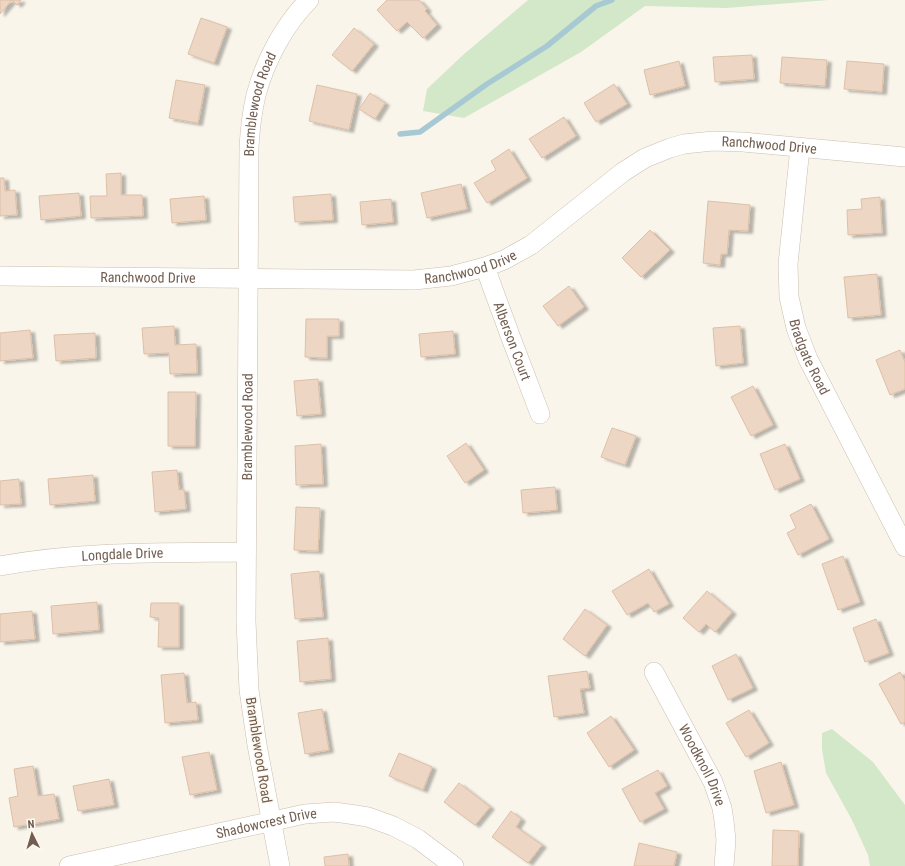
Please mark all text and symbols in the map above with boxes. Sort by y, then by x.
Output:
street label: Bramblewood Road [241,49,279,156]
street label: Ranchwood Drive [721,133,818,157]
street label: Ranchwood Drive [423,246,520,287]
street label: Ranchwood Drive [100,269,196,286]
street label: Alberson Court [490,299,534,383]
street label: Bradgate Road [786,318,833,397]
street label: Bramblewood Road [239,373,256,480]
street label: Longdale Drive [81,545,164,564]
street label: Bramblewood Road [243,696,275,804]
street label: Woodknoll Drive [675,721,729,808]
street label: Shadowcrest Drive [214,805,318,841]
north arrow [12,814,52,854]
text: N [27,818,35,831]

